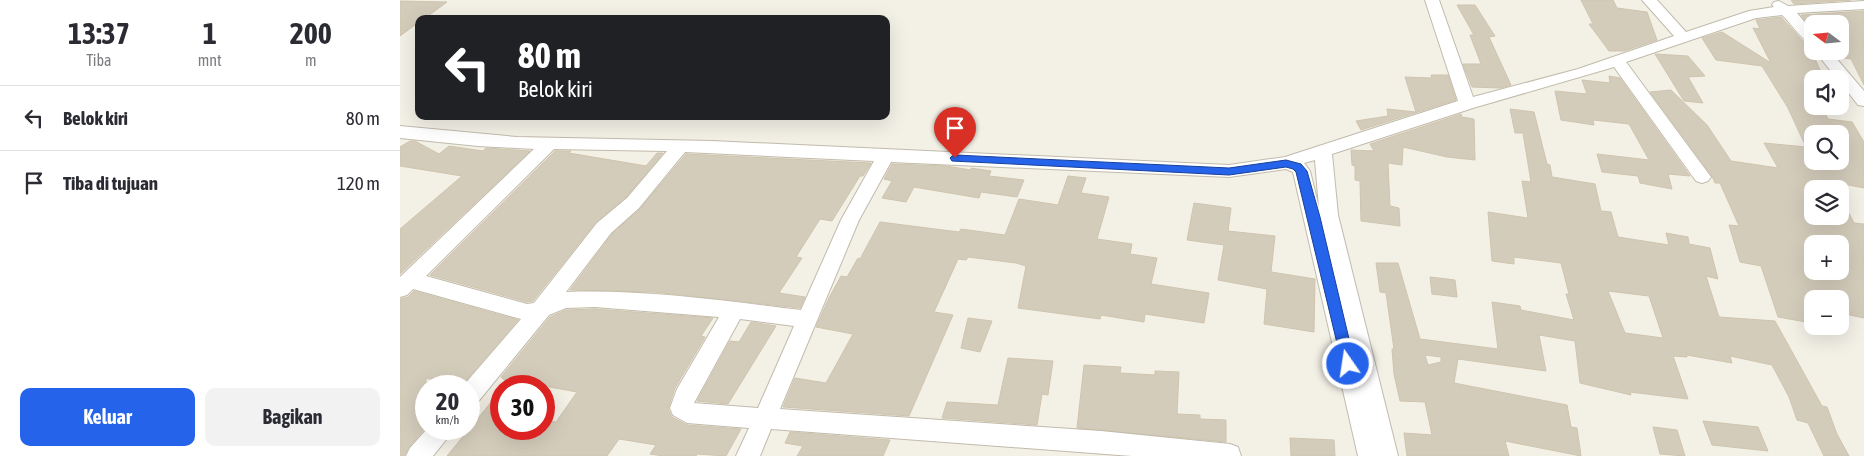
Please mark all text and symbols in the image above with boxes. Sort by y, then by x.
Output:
north arrow [1804,15,1849,60]
map controls [1804,15,1849,335]
text: 13:37 [68,16,130,50]
text: 1 [203,16,217,50]
text: 200 [290,16,332,50]
icon: left [435,35,500,100]
text: 80 m [518,35,581,75]
text: Tiba [86,51,112,69]
text: mnt [198,51,222,69]
text: m [305,51,317,69]
button: sound [1804,70,1849,115]
text: Belok kiri [518,76,593,102]
icon: left [20,104,48,132]
text: Belok kiri [63,107,128,129]
text: 80 m [346,107,380,129]
pin [934,107,976,158]
icon: arrive [941,114,969,142]
button: search [1804,125,1849,170]
icon: arrive [20,169,48,197]
text: Tiba di tujuan [63,172,158,194]
text: 120 m [337,172,380,194]
button: layers [1804,180,1849,225]
button: + [1804,235,1849,280]
button: − [1804,290,1849,335]
position arrow [1321,337,1373,389]
speed limit sign: 30 [490,375,555,440]
text: 20 [436,387,459,415]
button: Keluar [20,388,195,446]
button: Bagikan [205,388,380,446]
text: km/h [436,413,459,427]

